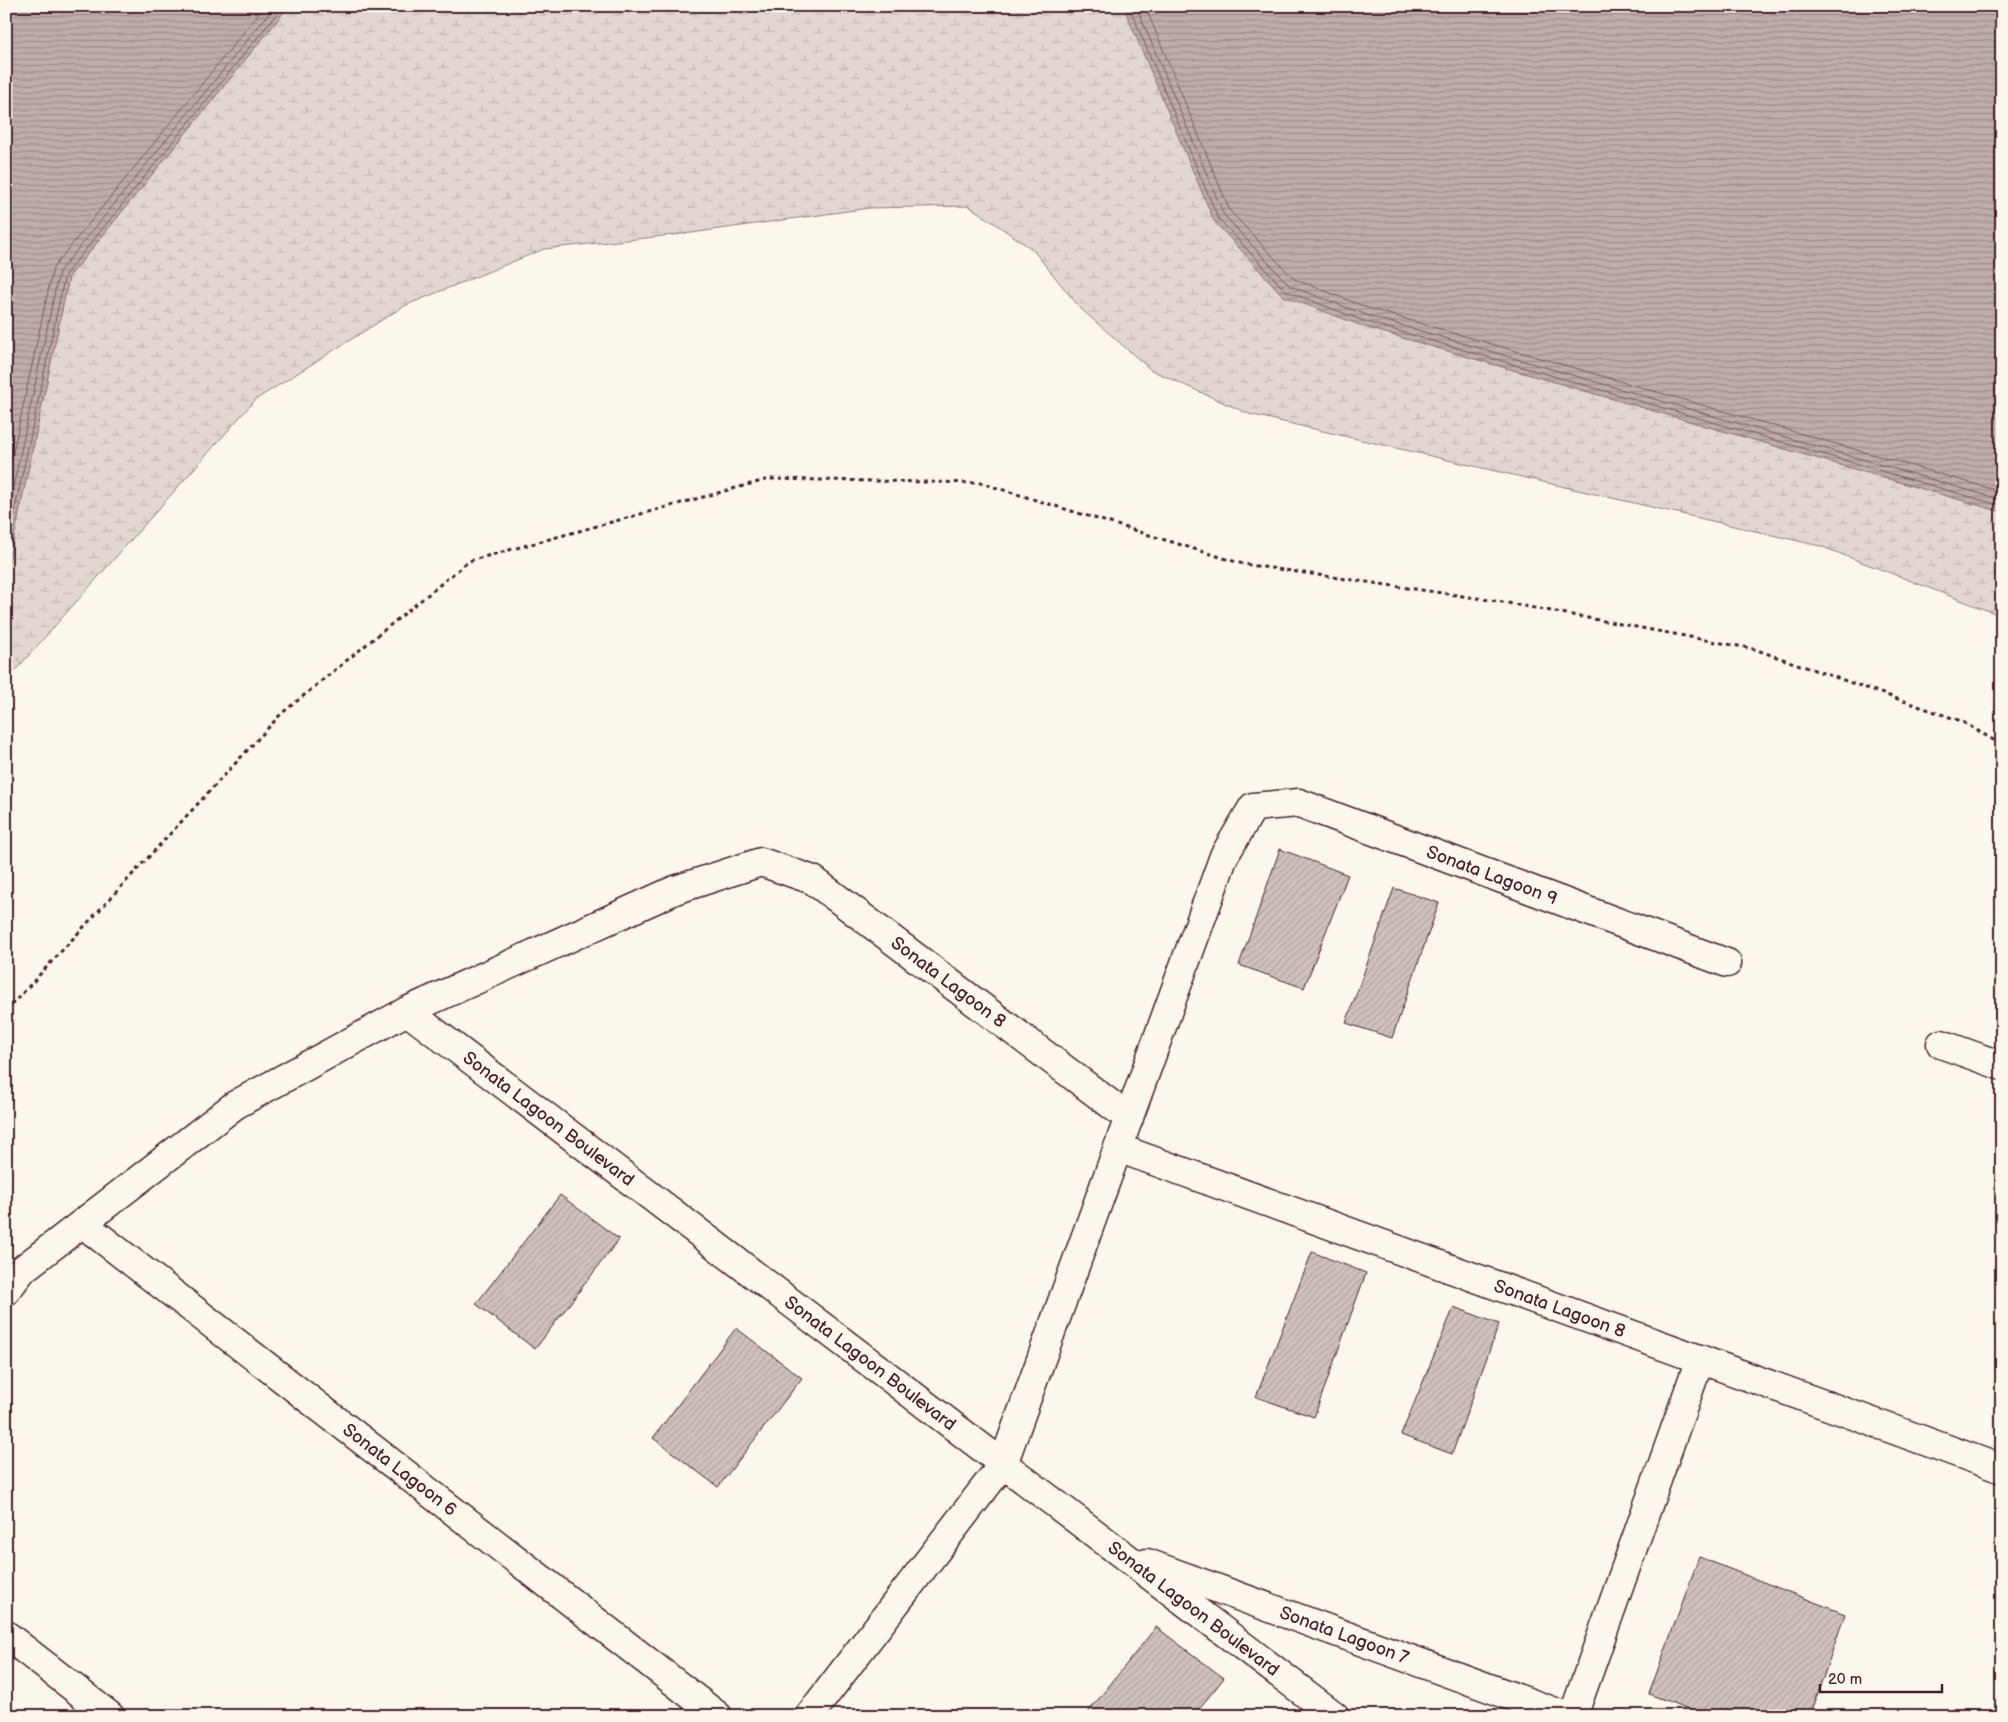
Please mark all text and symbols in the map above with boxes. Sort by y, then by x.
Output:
street label: Sonata Lagoon 9 [1423,842,1560,910]
street label: Sonata Lagoon 8 [887,933,1010,1032]
street label: Sonata Lagoon Boulevard [459,1047,638,1191]
street label: Sonata Lagoon 8 [1491,1275,1628,1342]
street label: Sonata Lagoon Boulevard [780,1292,960,1435]
street label: Sonata Lagoon 6 [339,1419,461,1521]
street label: Sonata Lagoon Boulevard [1104,1537,1283,1681]
street label: Sonata Lagoon 7 [1277,1602,1412,1669]
scale bar [1820,1662,1943,1694]
text: 20 m [1828,1670,1862,1689]

